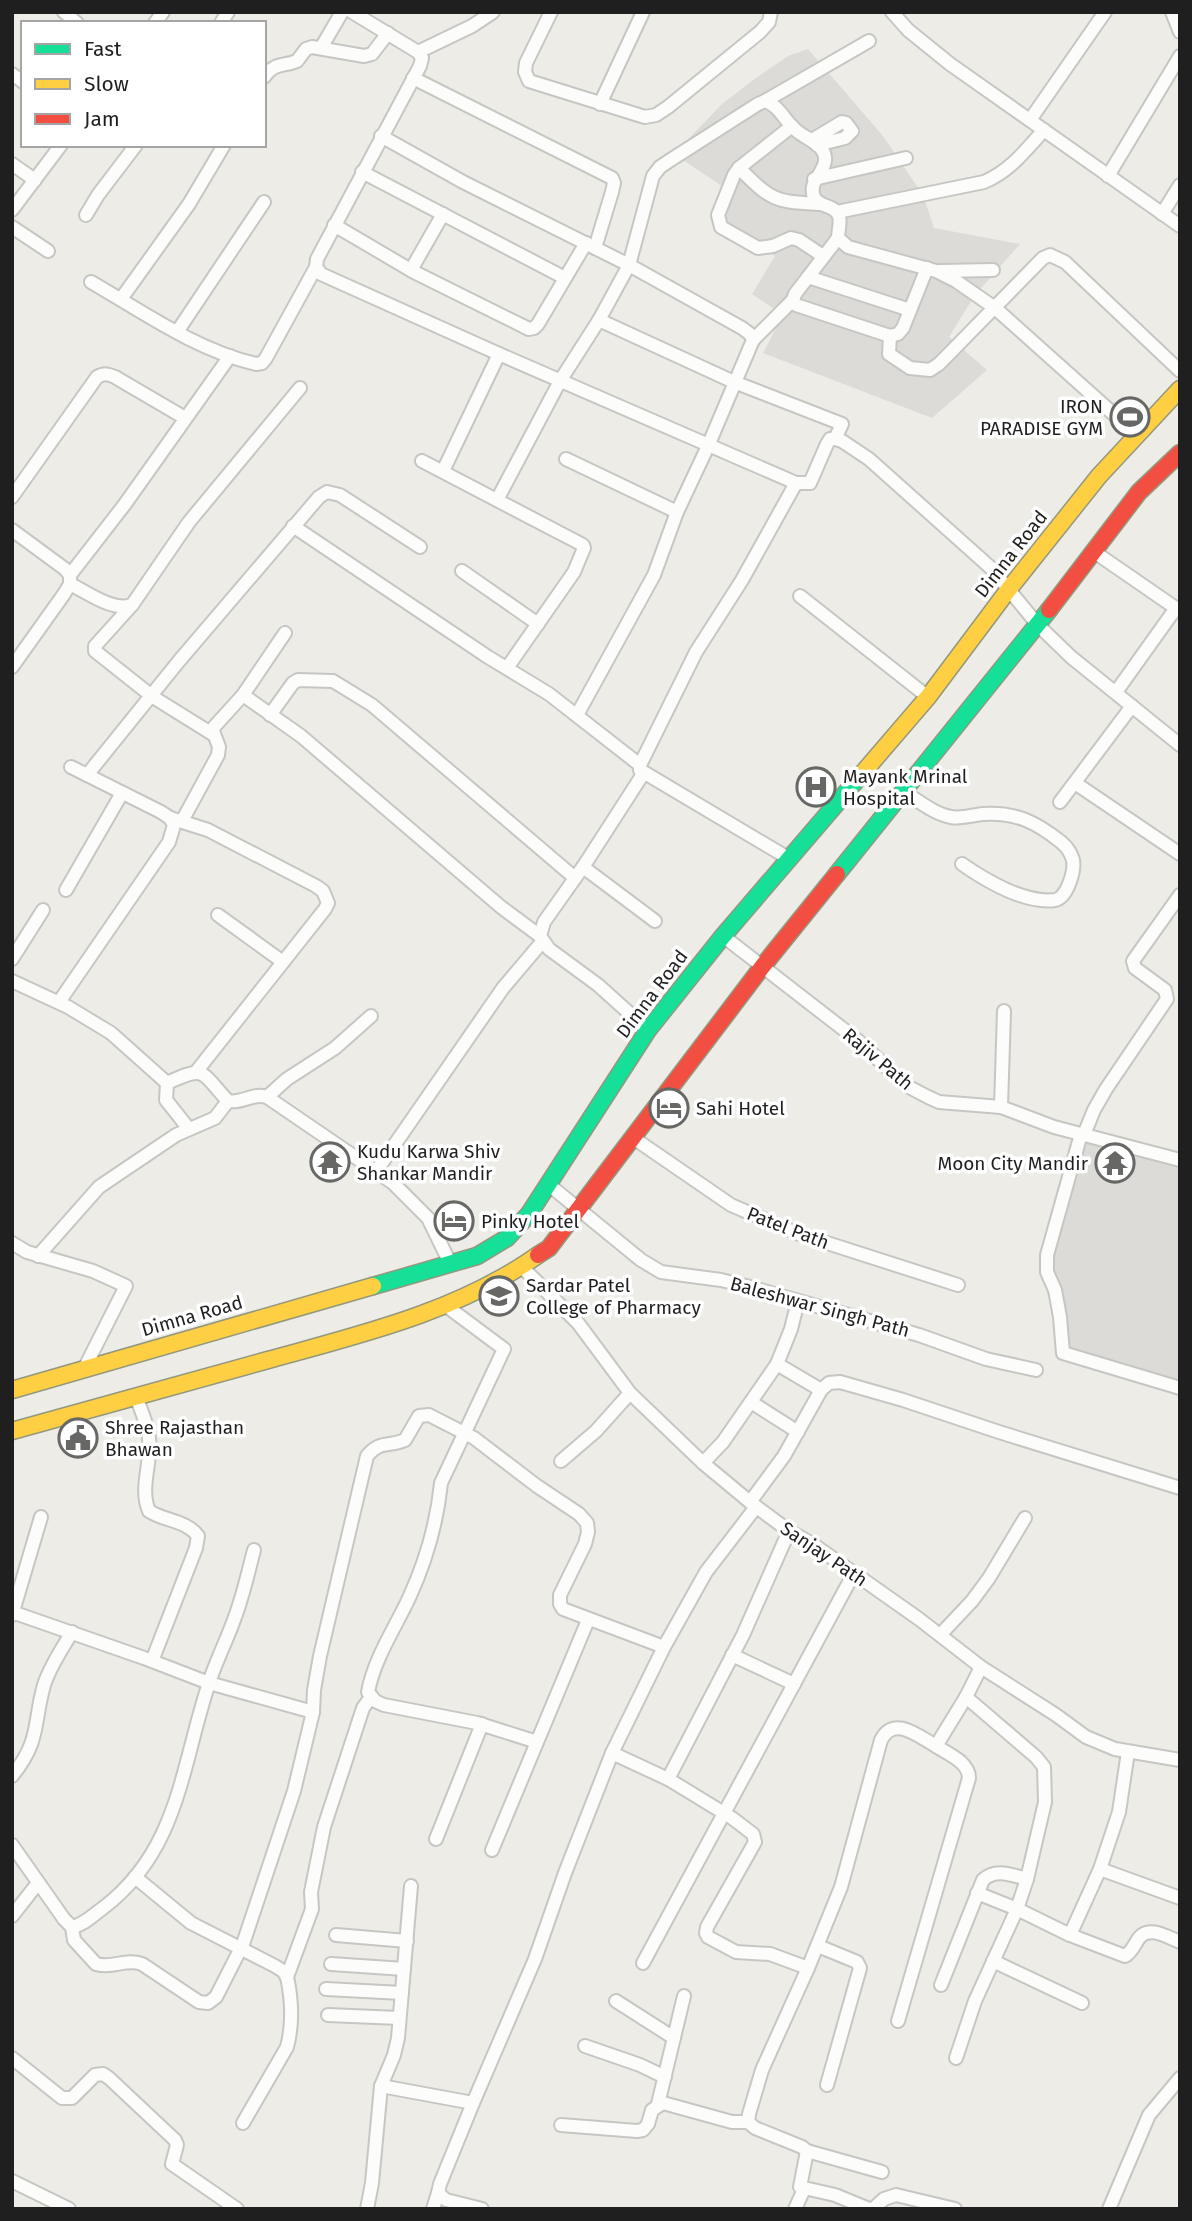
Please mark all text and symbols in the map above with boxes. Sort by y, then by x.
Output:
legend [21,21,266,147]
text: Fast [84,36,122,62]
text: Slow [84,71,129,97]
text: Jam [84,106,120,132]
place label: IRON PARADISE GYM [980,395,1103,440]
sports icon: IRON PARADISE GYM [1109,396,1151,438]
street label: Dimna Road [970,506,1052,602]
place label: Mayank Mrinal Hospital [843,765,968,810]
hospital icon: Mayank Mrinal Hospital [795,766,837,808]
street label: Dimna Road [611,945,693,1043]
street label: Rajiv Path [838,1023,918,1095]
hotel icon: Sahi Hotel [648,1087,690,1129]
place label: Sahi Hotel [696,1097,785,1120]
place label: Kudu Karwa Shiv Shankar Mandir [357,1140,501,1185]
temple icon: Kudu Karwa Shiv Shankar Mandir [309,1141,351,1183]
temple icon: Moon City Mandir [1094,1142,1136,1184]
place label: Moon City Mandir [937,1152,1089,1175]
hotel icon: Pinky Hotel [433,1200,475,1242]
street label: Patel Path [744,1202,832,1254]
place label: Pinky Hotel [481,1210,580,1233]
street label: Baleshwar Singh Path [728,1272,912,1342]
place label: Sardar Patel College of Pharmacy [526,1274,701,1319]
school or university icon: Sardar Patel College of Pharmacy [478,1275,520,1317]
street label: Dimna Road [139,1291,245,1341]
place label: Shree Rajasthan Bhawan [105,1416,244,1461]
public building icon: Shree Rajasthan Bhawan [57,1417,99,1459]
street label: Sanjay Path [776,1517,872,1591]

